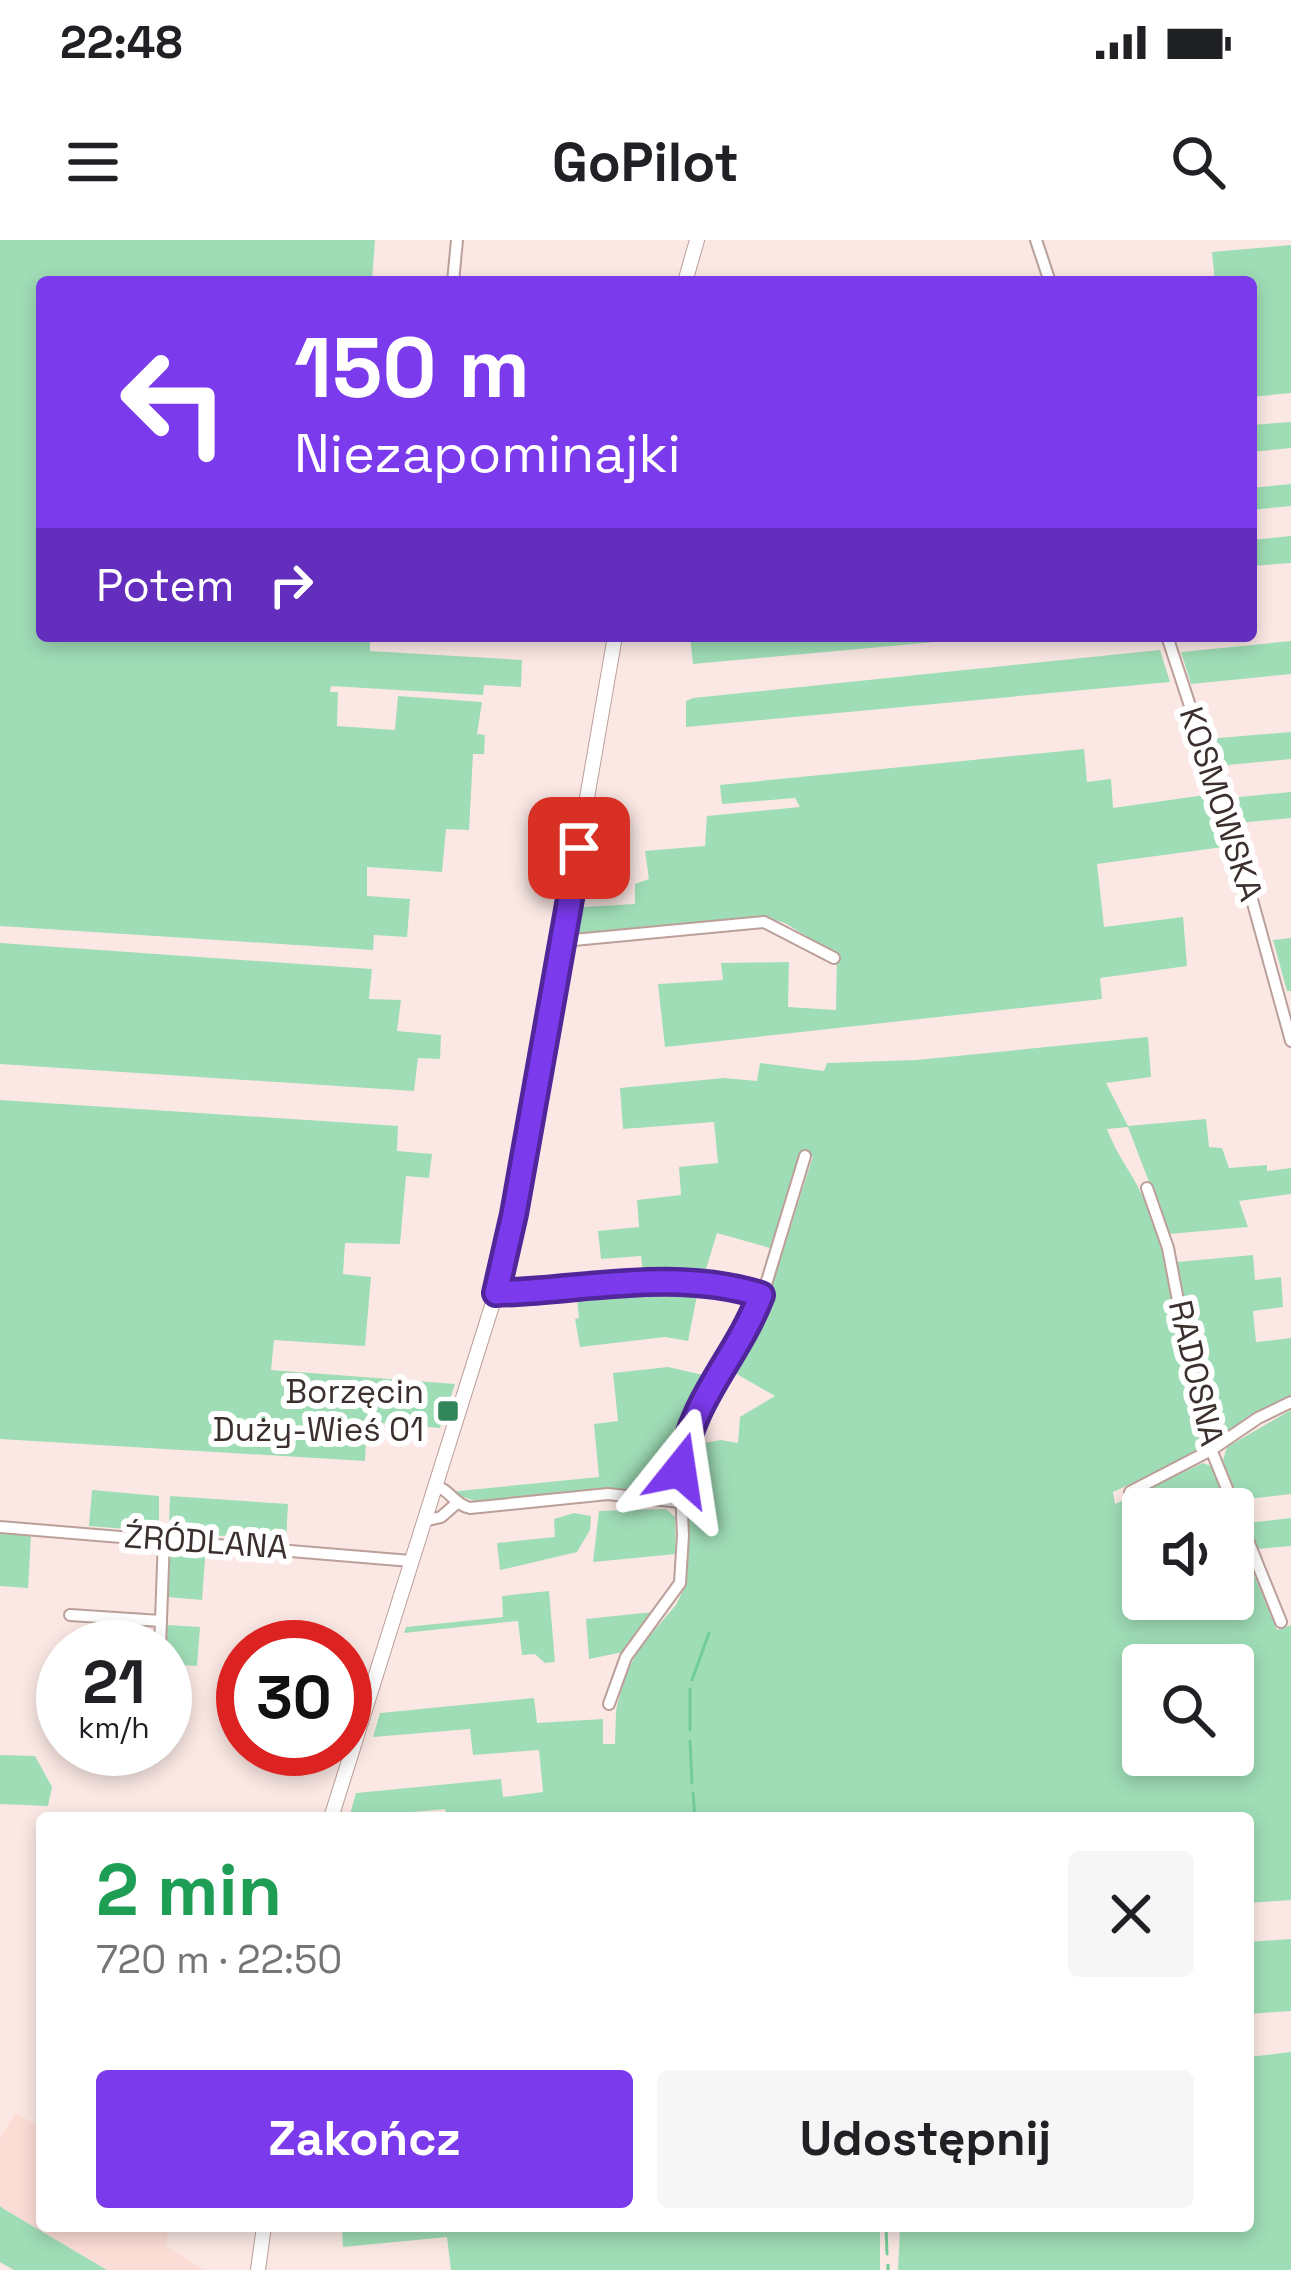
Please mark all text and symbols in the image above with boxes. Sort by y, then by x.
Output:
text: 22:48 [60,14,183,71]
text: GoPilot [552,128,739,197]
icon: menu [60,129,126,195]
icon: search [1165,129,1231,195]
text: 150 m [294,314,530,422]
icon: left [96,324,252,480]
text: Niezapominajki [294,419,681,488]
icon: right [258,552,324,618]
text: Potem [96,557,234,614]
street label: KOSMOWSKA [1170,702,1272,906]
pin [528,797,630,899]
icon: arrive [546,815,612,881]
street label: RADOSNA [1159,1296,1233,1450]
place label: Borzęcin Duży-Wieś 01 [213,1371,424,1451]
marker: Borzęcin Duży-Wieś 01 [435,1398,461,1424]
position arrow [617,1407,743,1533]
map controls [1122,1488,1254,1776]
button: sound [1122,1488,1254,1620]
street label: ŹRÓDLANA [122,1515,290,1569]
speed limit sign: 30 [216,1620,372,1776]
text: 21 [83,1644,145,1721]
button: search [1122,1644,1254,1776]
text: km/h [78,1708,150,1747]
text: 2 min [96,1844,282,1936]
button: close [1068,1851,1194,1977]
text: 720 m · 22:50 [96,1935,342,1984]
button: Zakończ [96,2070,633,2208]
button: Udostępnij [657,2070,1194,2208]

